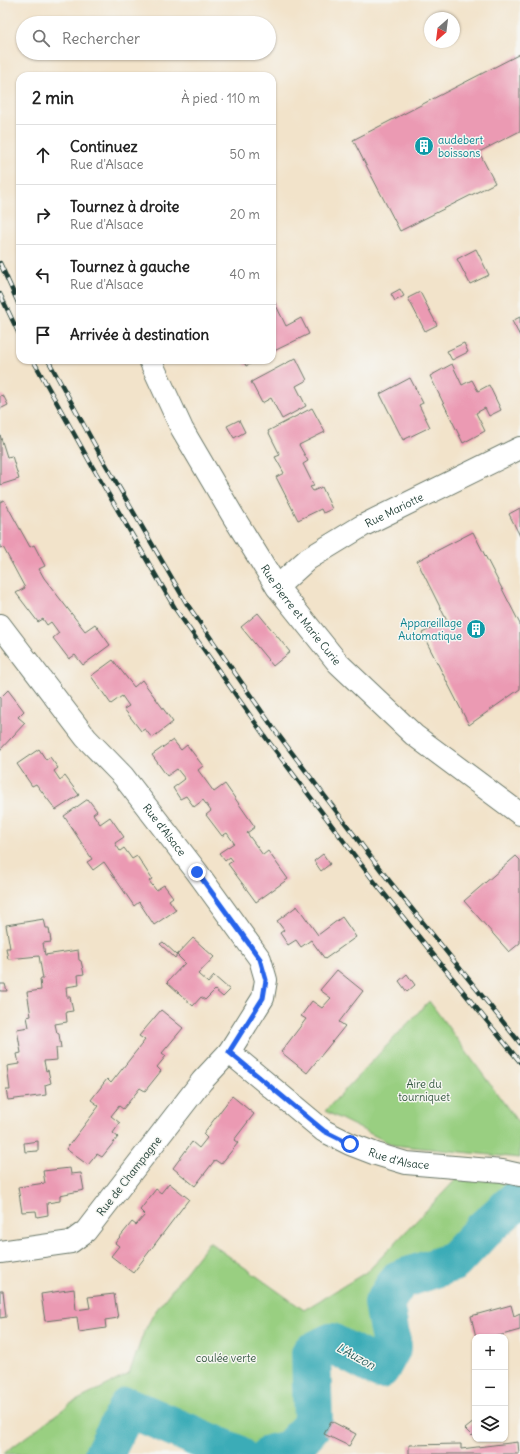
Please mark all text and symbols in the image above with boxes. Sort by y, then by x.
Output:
north arrow [424,12,460,48]
search box [16,16,276,60]
icon: search [30,27,52,49]
text: Rechercher [62,29,140,48]
text: 2 min [32,87,74,109]
text: À pied · 110 m [181,90,260,107]
place label: audebert boissons [438,133,483,160]
building icon: audebert boissons [413,135,435,157]
text: Continuez [70,137,138,156]
icon: ahead [32,144,54,166]
text: 50 m [229,146,260,163]
text: Rue d'Alsace [70,156,143,173]
text: Tournez à droite [70,197,179,216]
icon: right [32,204,54,226]
text: 20 m [230,206,260,223]
text: Rue d'Alsace [70,216,143,233]
text: Tournez à gauche [70,257,190,276]
icon: left [32,264,54,286]
text: 40 m [229,266,260,283]
text: Rue d'Alsace [70,276,143,293]
icon: arrive [32,324,54,346]
text: Arrivée à destination [70,325,209,344]
street label: Rue Mariotte [363,490,426,530]
street label: Rue Pierre et Marie Curie [258,562,344,668]
place label: Appareillage Automatique [398,616,462,643]
building icon: Appareillage Automatique [465,618,487,640]
street label: Rue d'Alsace [140,801,189,859]
route end [188,863,206,881]
park label: Aire du tourniquet [398,1077,450,1104]
street label: Rue de Champagne [94,1133,164,1219]
route start [341,1135,359,1153]
street label: Rue d'Alsace [366,1145,430,1172]
map controls [472,1334,508,1442]
button: + [472,1334,508,1370]
water label: L'Auzon [334,1340,379,1373]
park label: coulée verte [196,1351,256,1365]
button: − [472,1370,508,1406]
button: layers [472,1406,508,1442]

